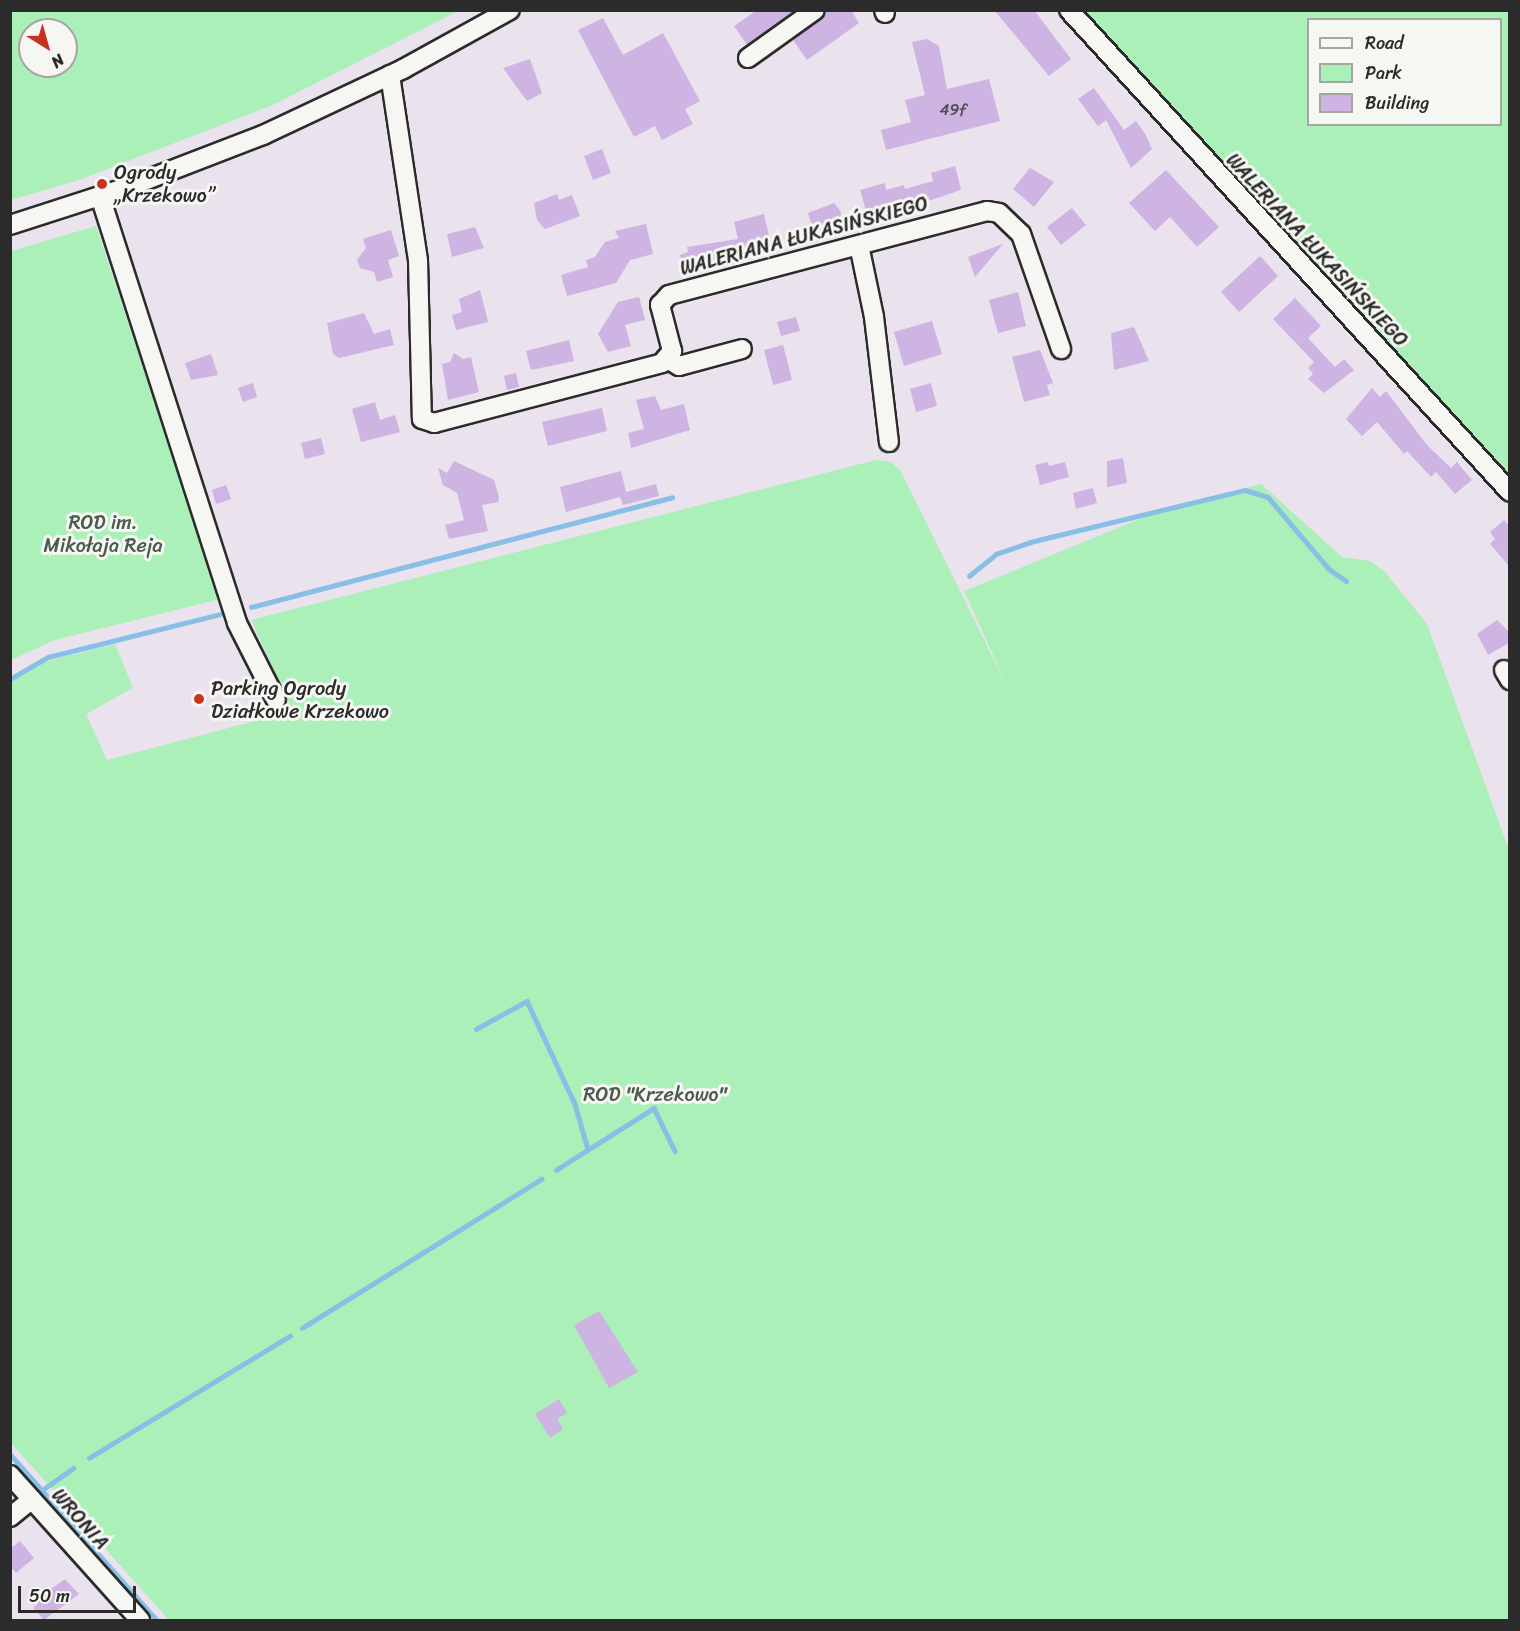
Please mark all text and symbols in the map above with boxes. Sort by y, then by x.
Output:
north arrow [18,18,78,78]
legend [1307,18,1502,126]
text: Road [1365,27,1404,59]
text: N [45,46,71,76]
text: Park [1365,57,1402,89]
text: Building [1365,87,1429,119]
house number: 49f [940,100,966,120]
street label: WALERIANA ŁUKASIŃSKIEGO [1220,147,1414,353]
place label: Ogrody „Krzekowo” [114,160,214,207]
marker: Ogrody „Krzekowo” [95,177,109,191]
street label: WALERIANA ŁUKASIŃSKIEGO [676,191,932,281]
park label: ROD im. Mikołaja Reja [43,510,163,557]
place label: Parking Ogrody Działkowe Krzekowo [211,676,389,723]
marker: Parking Ogrody Działkowe Krzekowo [192,692,206,706]
park label: ROD "Krzekowo" [583,1082,727,1106]
street label: WRONIA [46,1484,114,1554]
scale bar [21,1574,140,1612]
text: 50 m [29,1580,70,1612]

